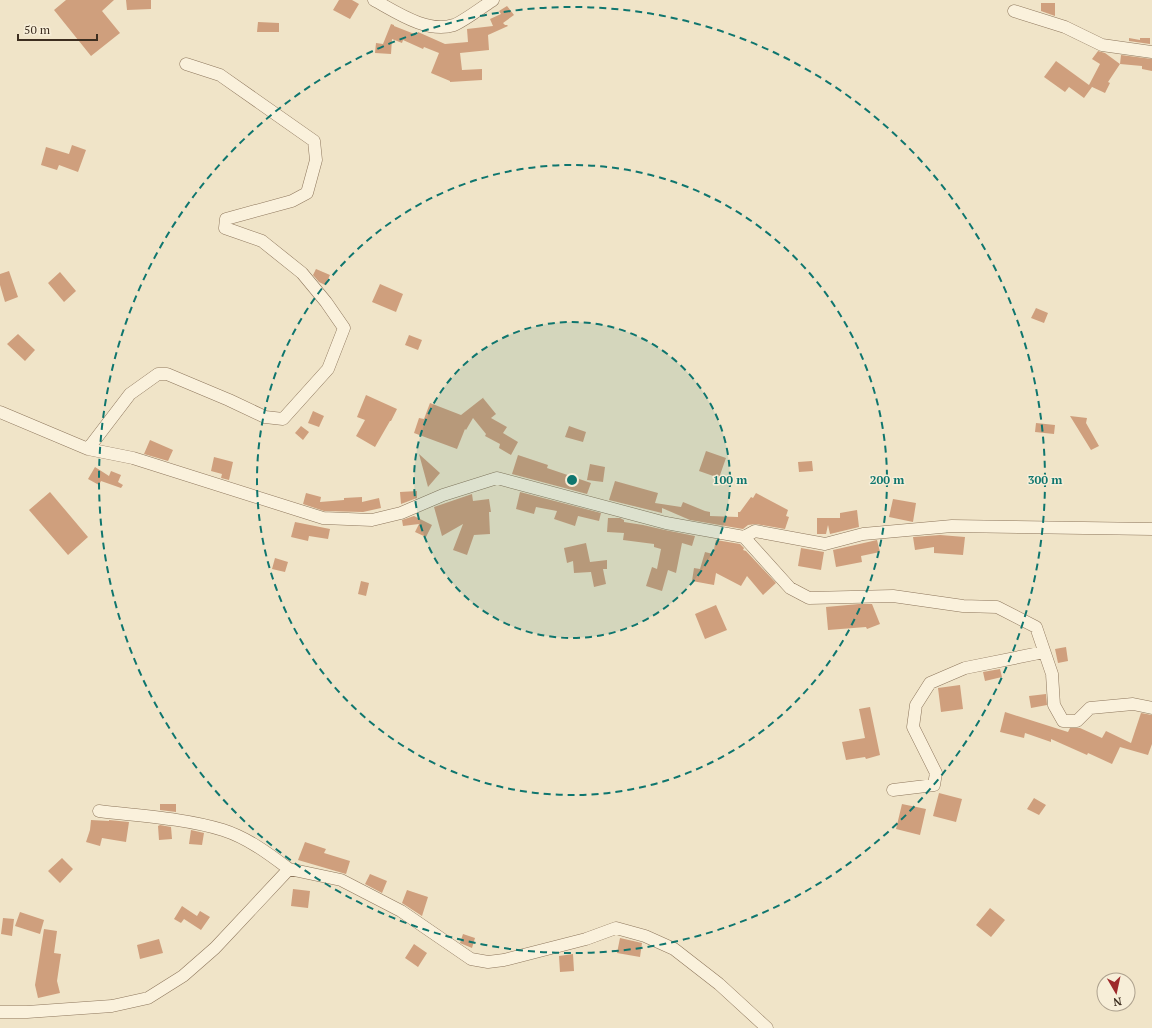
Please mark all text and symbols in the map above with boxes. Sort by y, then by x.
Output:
scale bar [18,16,97,42]
text: 50 m [24,22,51,37]
text: 100 m [713,472,747,487]
text: 200 m [870,472,904,487]
text: 300 m [1028,472,1062,487]
centre of rings [565,473,579,487]
north arrow [1096,972,1136,1012]
text: N [1112,994,1123,1010]

